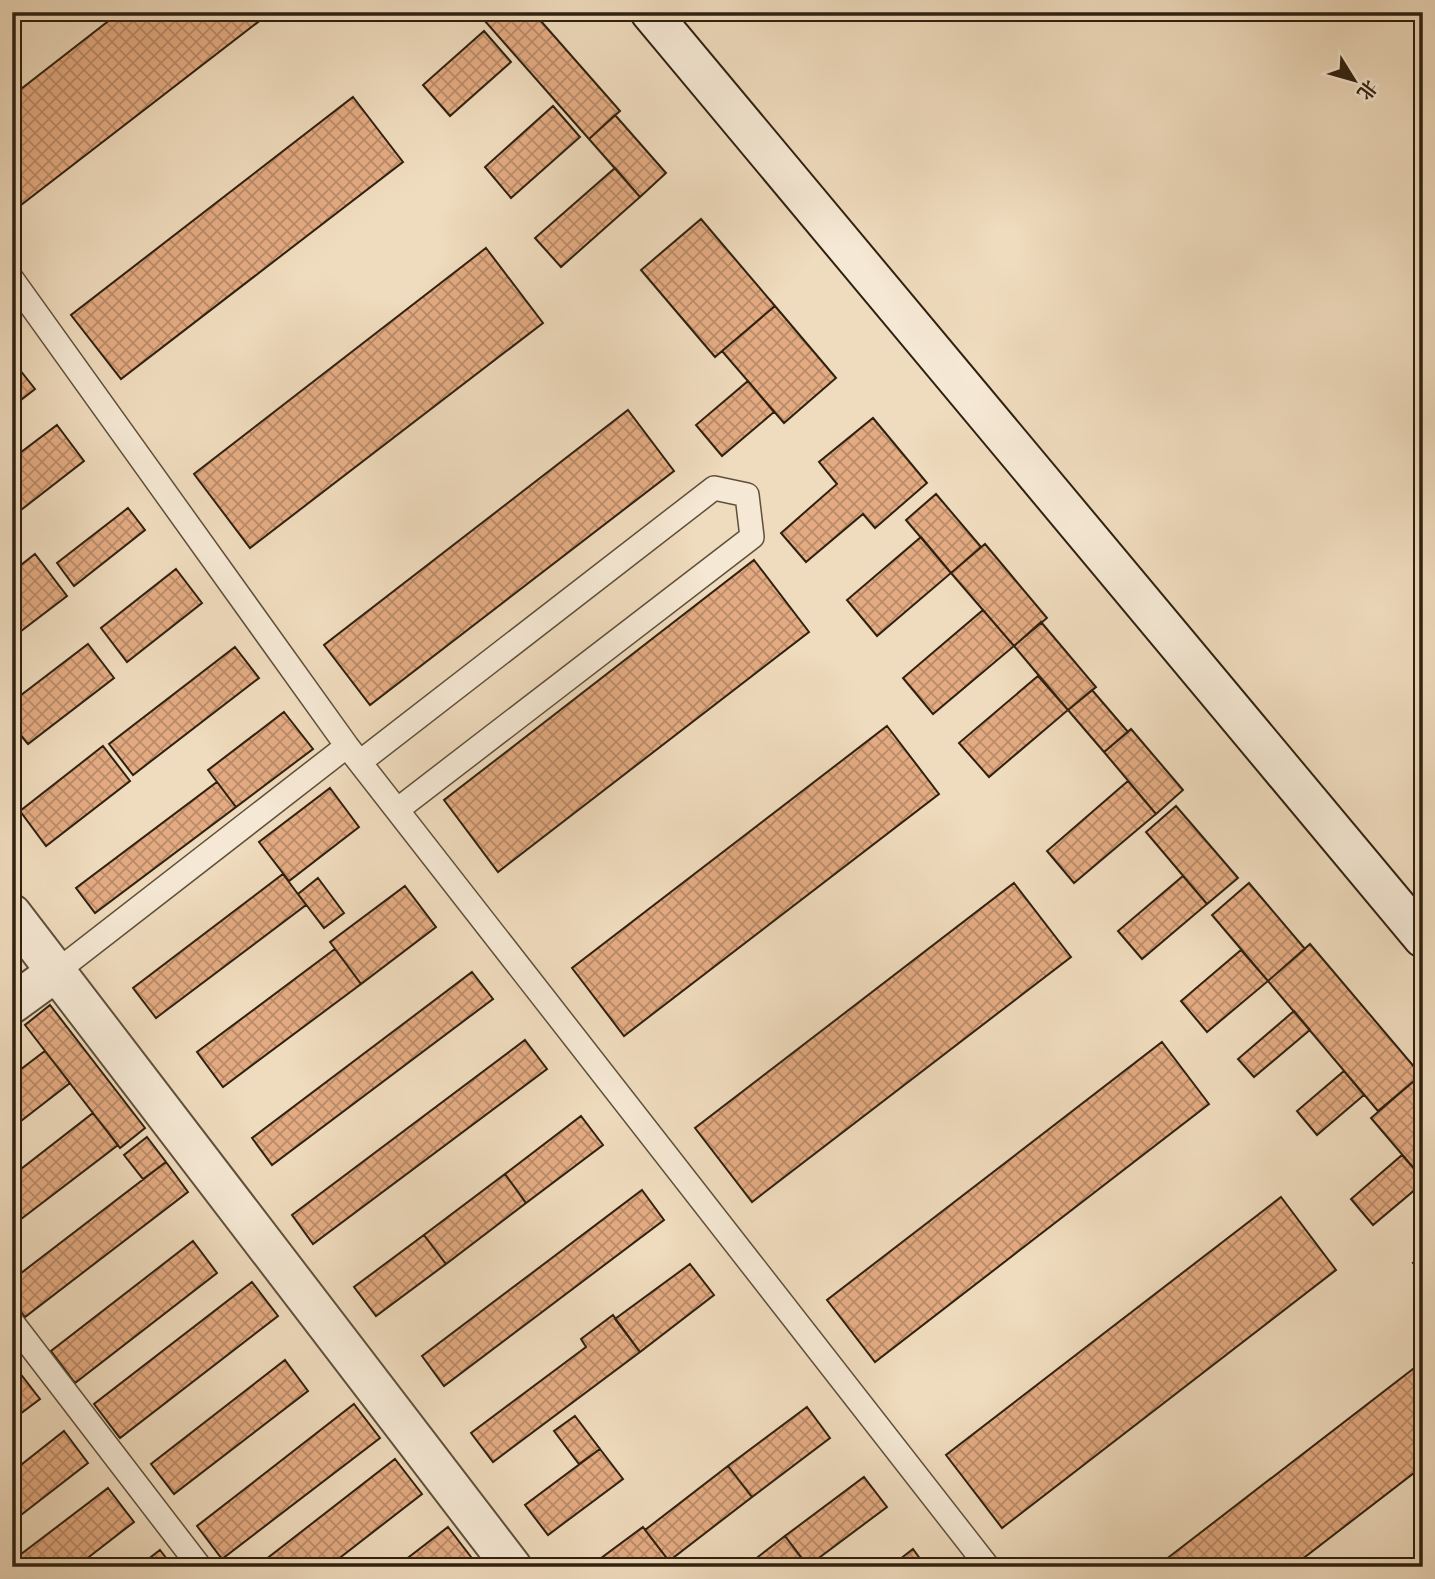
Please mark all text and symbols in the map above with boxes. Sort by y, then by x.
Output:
north arrow [1320,46,1390,116]
text: 北 [1351,74,1383,105]

